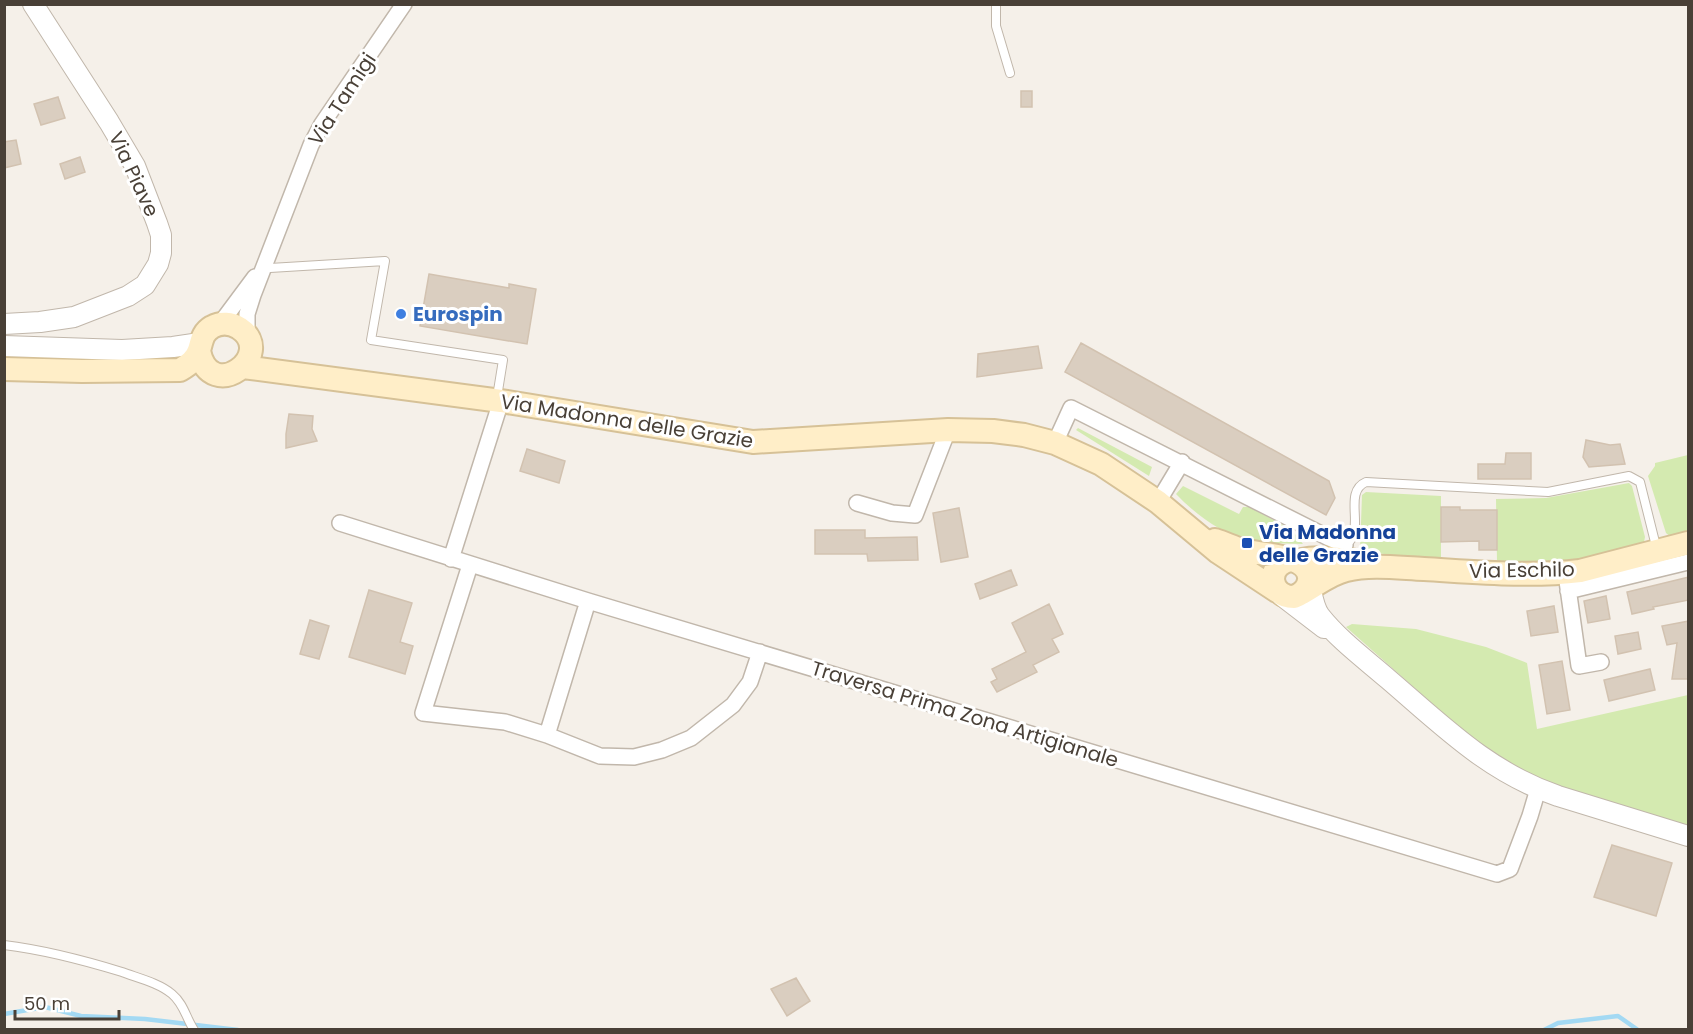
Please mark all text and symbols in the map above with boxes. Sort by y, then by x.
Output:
street label: Via Tamigi [301,47,383,151]
street label: Via Piave [102,127,166,221]
place label: Eurospin [413,300,503,328]
marker: Eurospin [394,307,408,321]
street label: Via Madonna delle Grazie [499,387,755,455]
place label: Via Madonna delle Grazie [1259,518,1396,569]
marker: Via Madonna delle Grazie [1240,536,1254,550]
street label: Via Eschilo [1469,555,1575,585]
street label: Traversa Prima Zona Artigianale [808,654,1122,774]
scale bar [15,983,118,1021]
text: 50 m [24,991,70,1016]

